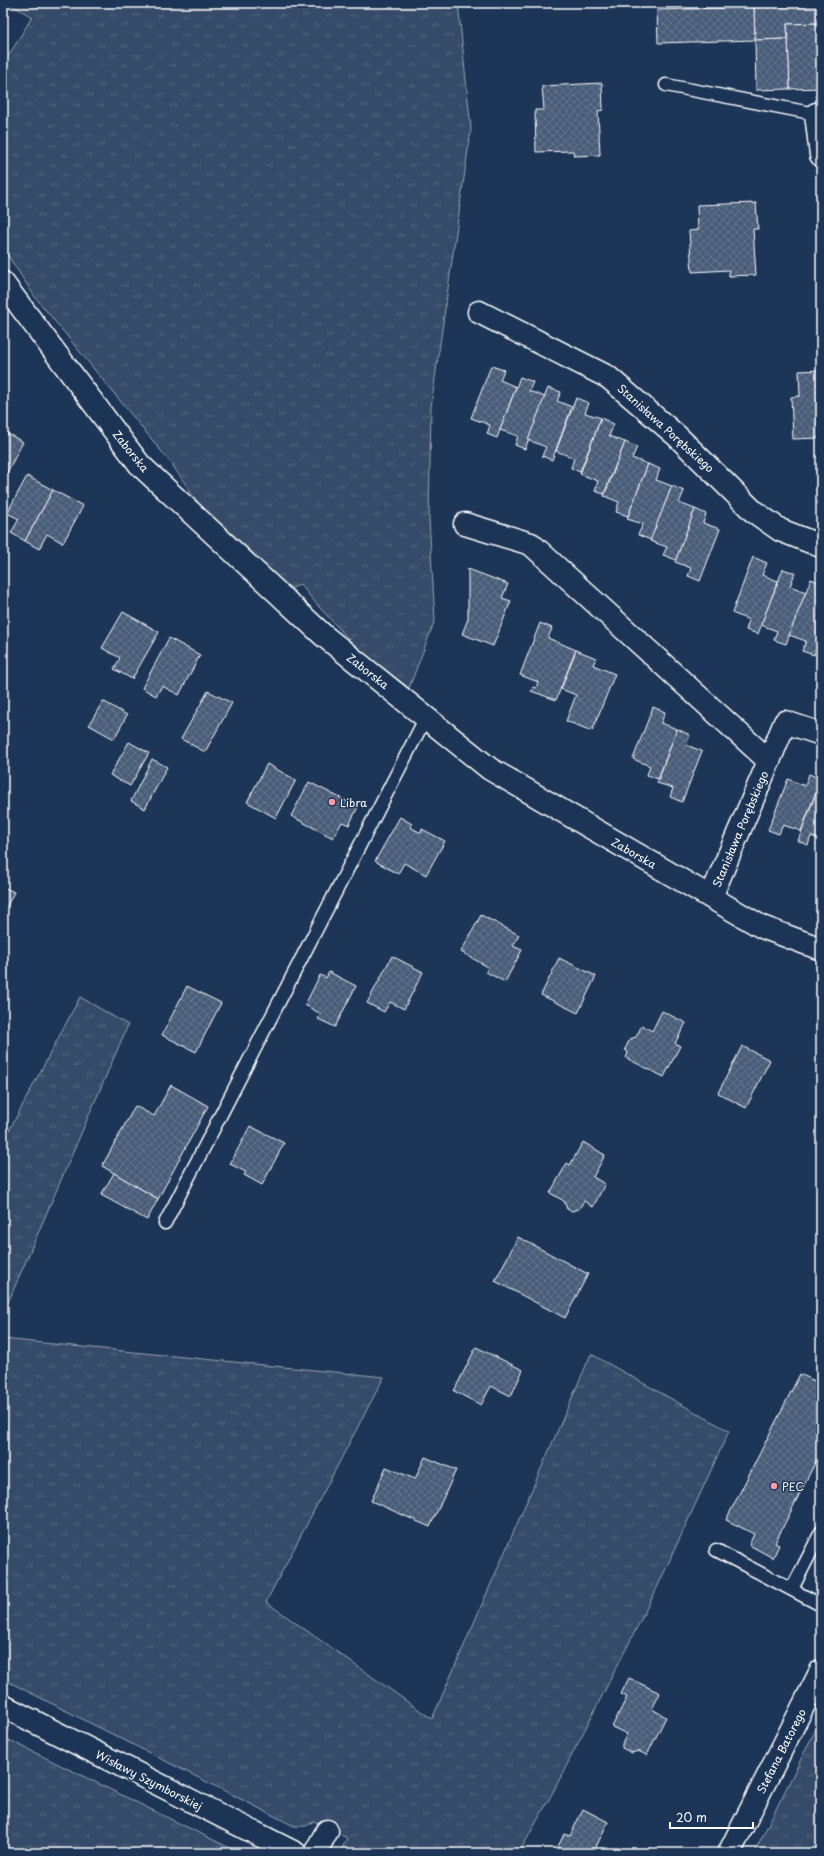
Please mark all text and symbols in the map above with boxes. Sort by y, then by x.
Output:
street label: Stanisława Porębskiego [614,380,718,476]
street label: Zaborska [109,426,153,476]
street label: Zaborska [343,649,393,693]
street label: Stanisława Porębskiego [708,768,772,890]
place label: Libra [340,794,367,811]
marker: Libra [327,797,337,807]
street label: Zaborska [608,833,660,873]
place label: PEC [782,1478,804,1495]
marker: PEC [769,1481,779,1491]
street label: Stefana Batorego [752,1705,810,1797]
street label: Wisławy Szymborskiej [93,1746,205,1814]
scale bar [670,1804,753,1830]
text: 20 m [676,1808,707,1826]

